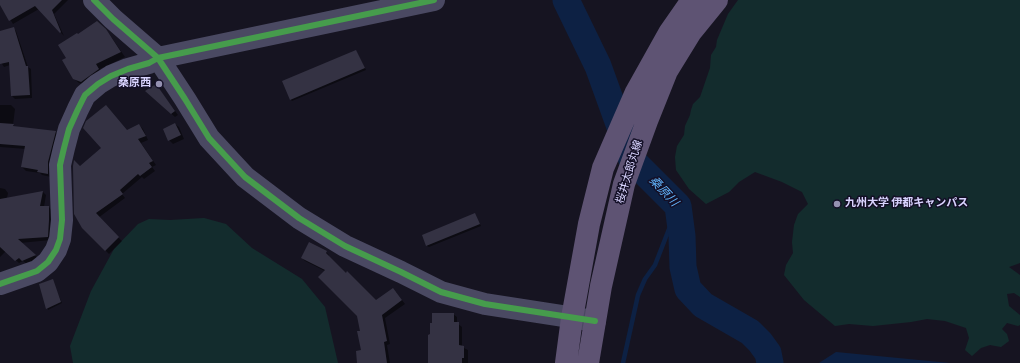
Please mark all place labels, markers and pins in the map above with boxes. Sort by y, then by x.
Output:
place label: 桑原西 [118,77,151,91]
marker: 桑原西 [154,79,164,89]
place label: 九州大学 伊都キャンパス [845,197,968,211]
marker: 九州大学 伊都キャンパス [832,199,842,209]

